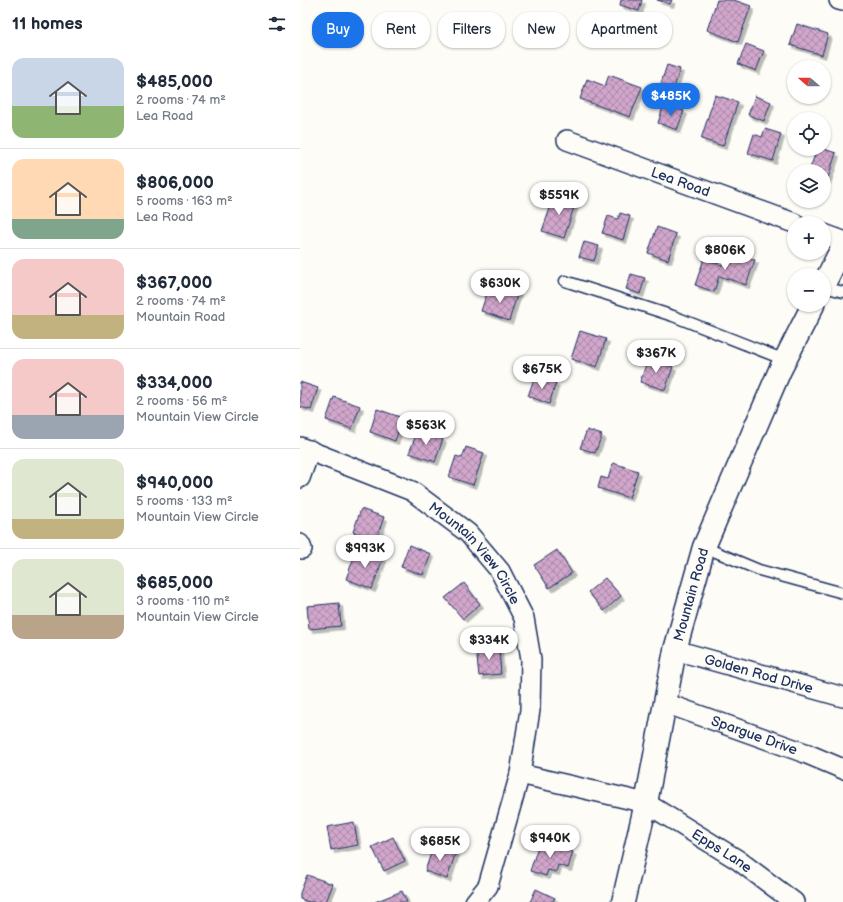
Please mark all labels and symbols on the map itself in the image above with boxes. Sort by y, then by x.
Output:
north arrow [787,60,831,104]
pin: $485K [643,83,699,117]
street label: Lea Road [649,163,712,200]
pin: $559K [531,182,587,216]
pin: $806K [697,237,753,271]
pin: $630K [472,270,528,304]
pin: $367K [628,340,684,374]
pin: $675K [514,356,570,390]
pin: $563K [398,412,454,446]
street label: Mountain View Circle [426,498,524,607]
pin: $993K [337,535,393,569]
street label: Mountain Road [669,546,712,643]
pin: $334K [461,627,517,661]
street label: Golden Rod Drive [702,650,815,697]
street label: Spargue Drive [709,712,800,758]
pin: $940K [522,825,578,859]
street label: Epps Lane [689,825,755,876]
pin: $685K [412,828,468,862]

